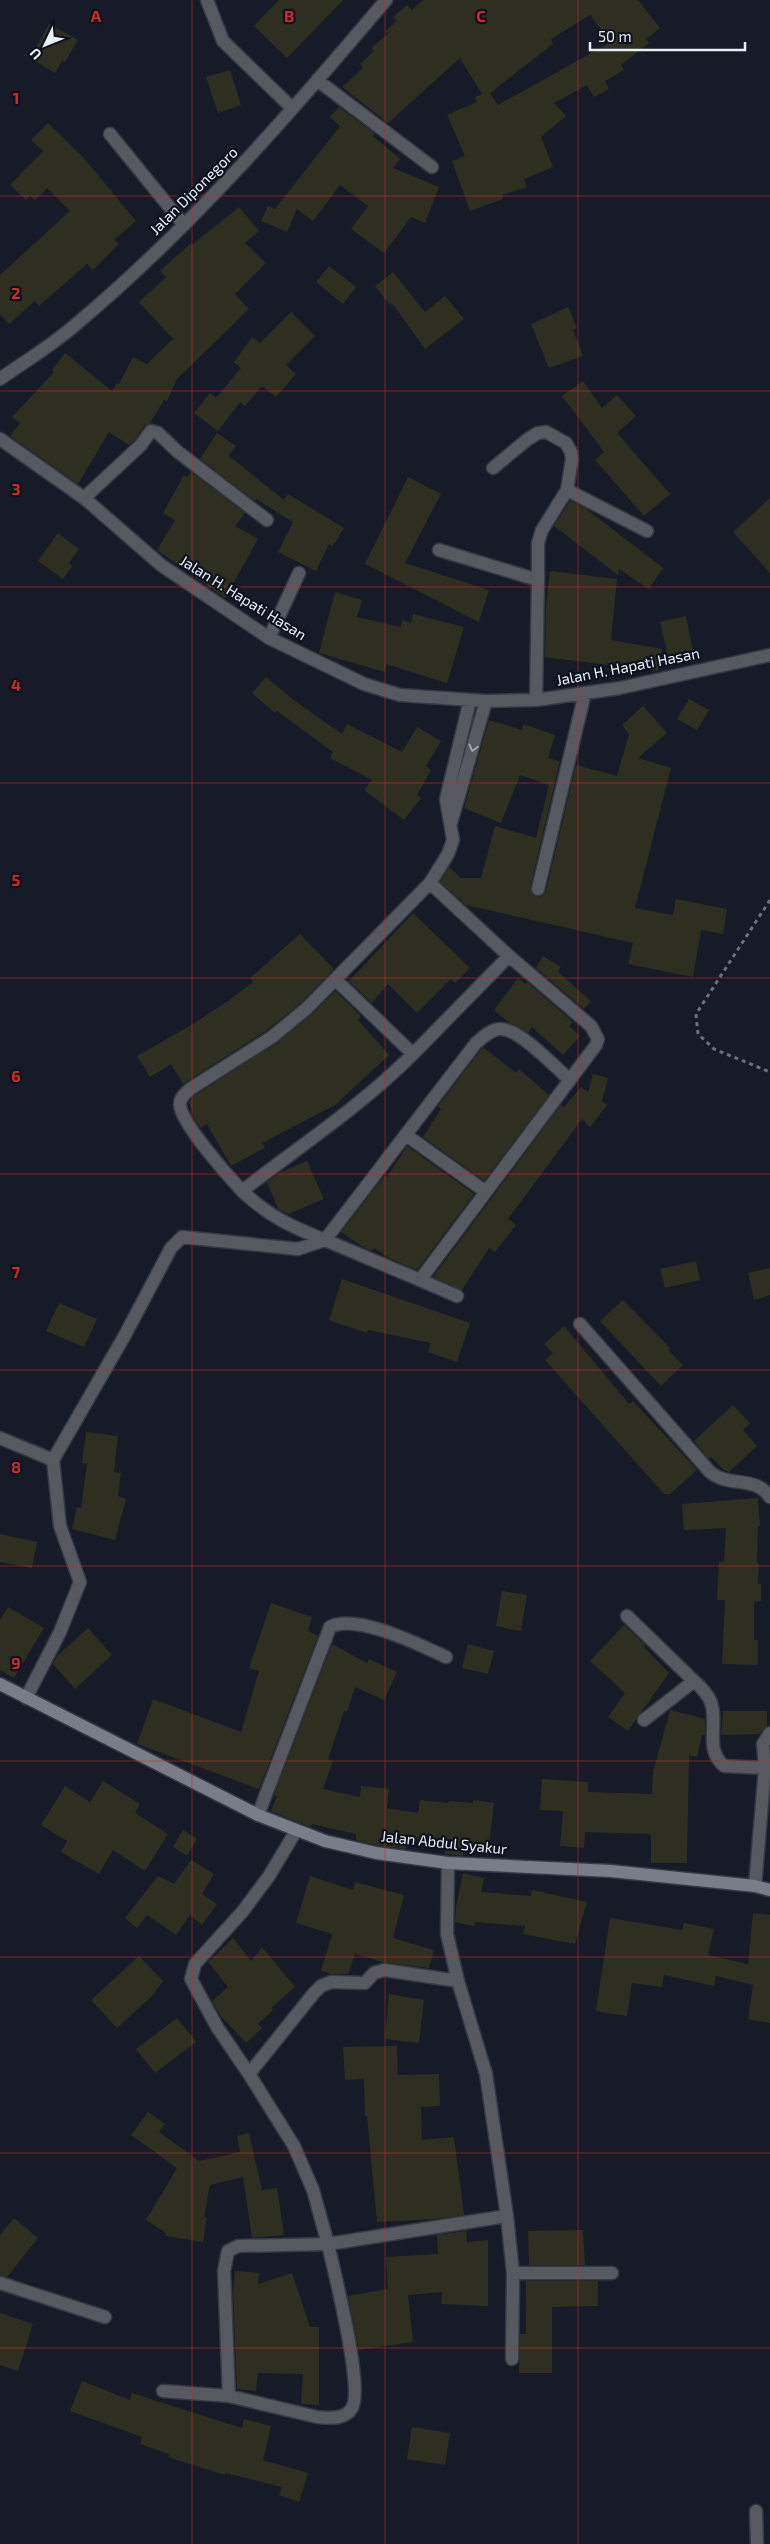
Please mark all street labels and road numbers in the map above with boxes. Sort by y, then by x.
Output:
street label: Jalan Diponegoro [146,143,241,238]
street label: Jalan H. Hapati Hasan [177,551,310,643]
street label: Jalan H. Hapati Hasan [555,643,701,689]
street label: Jalan Abdul Syakur [380,1826,508,1858]

